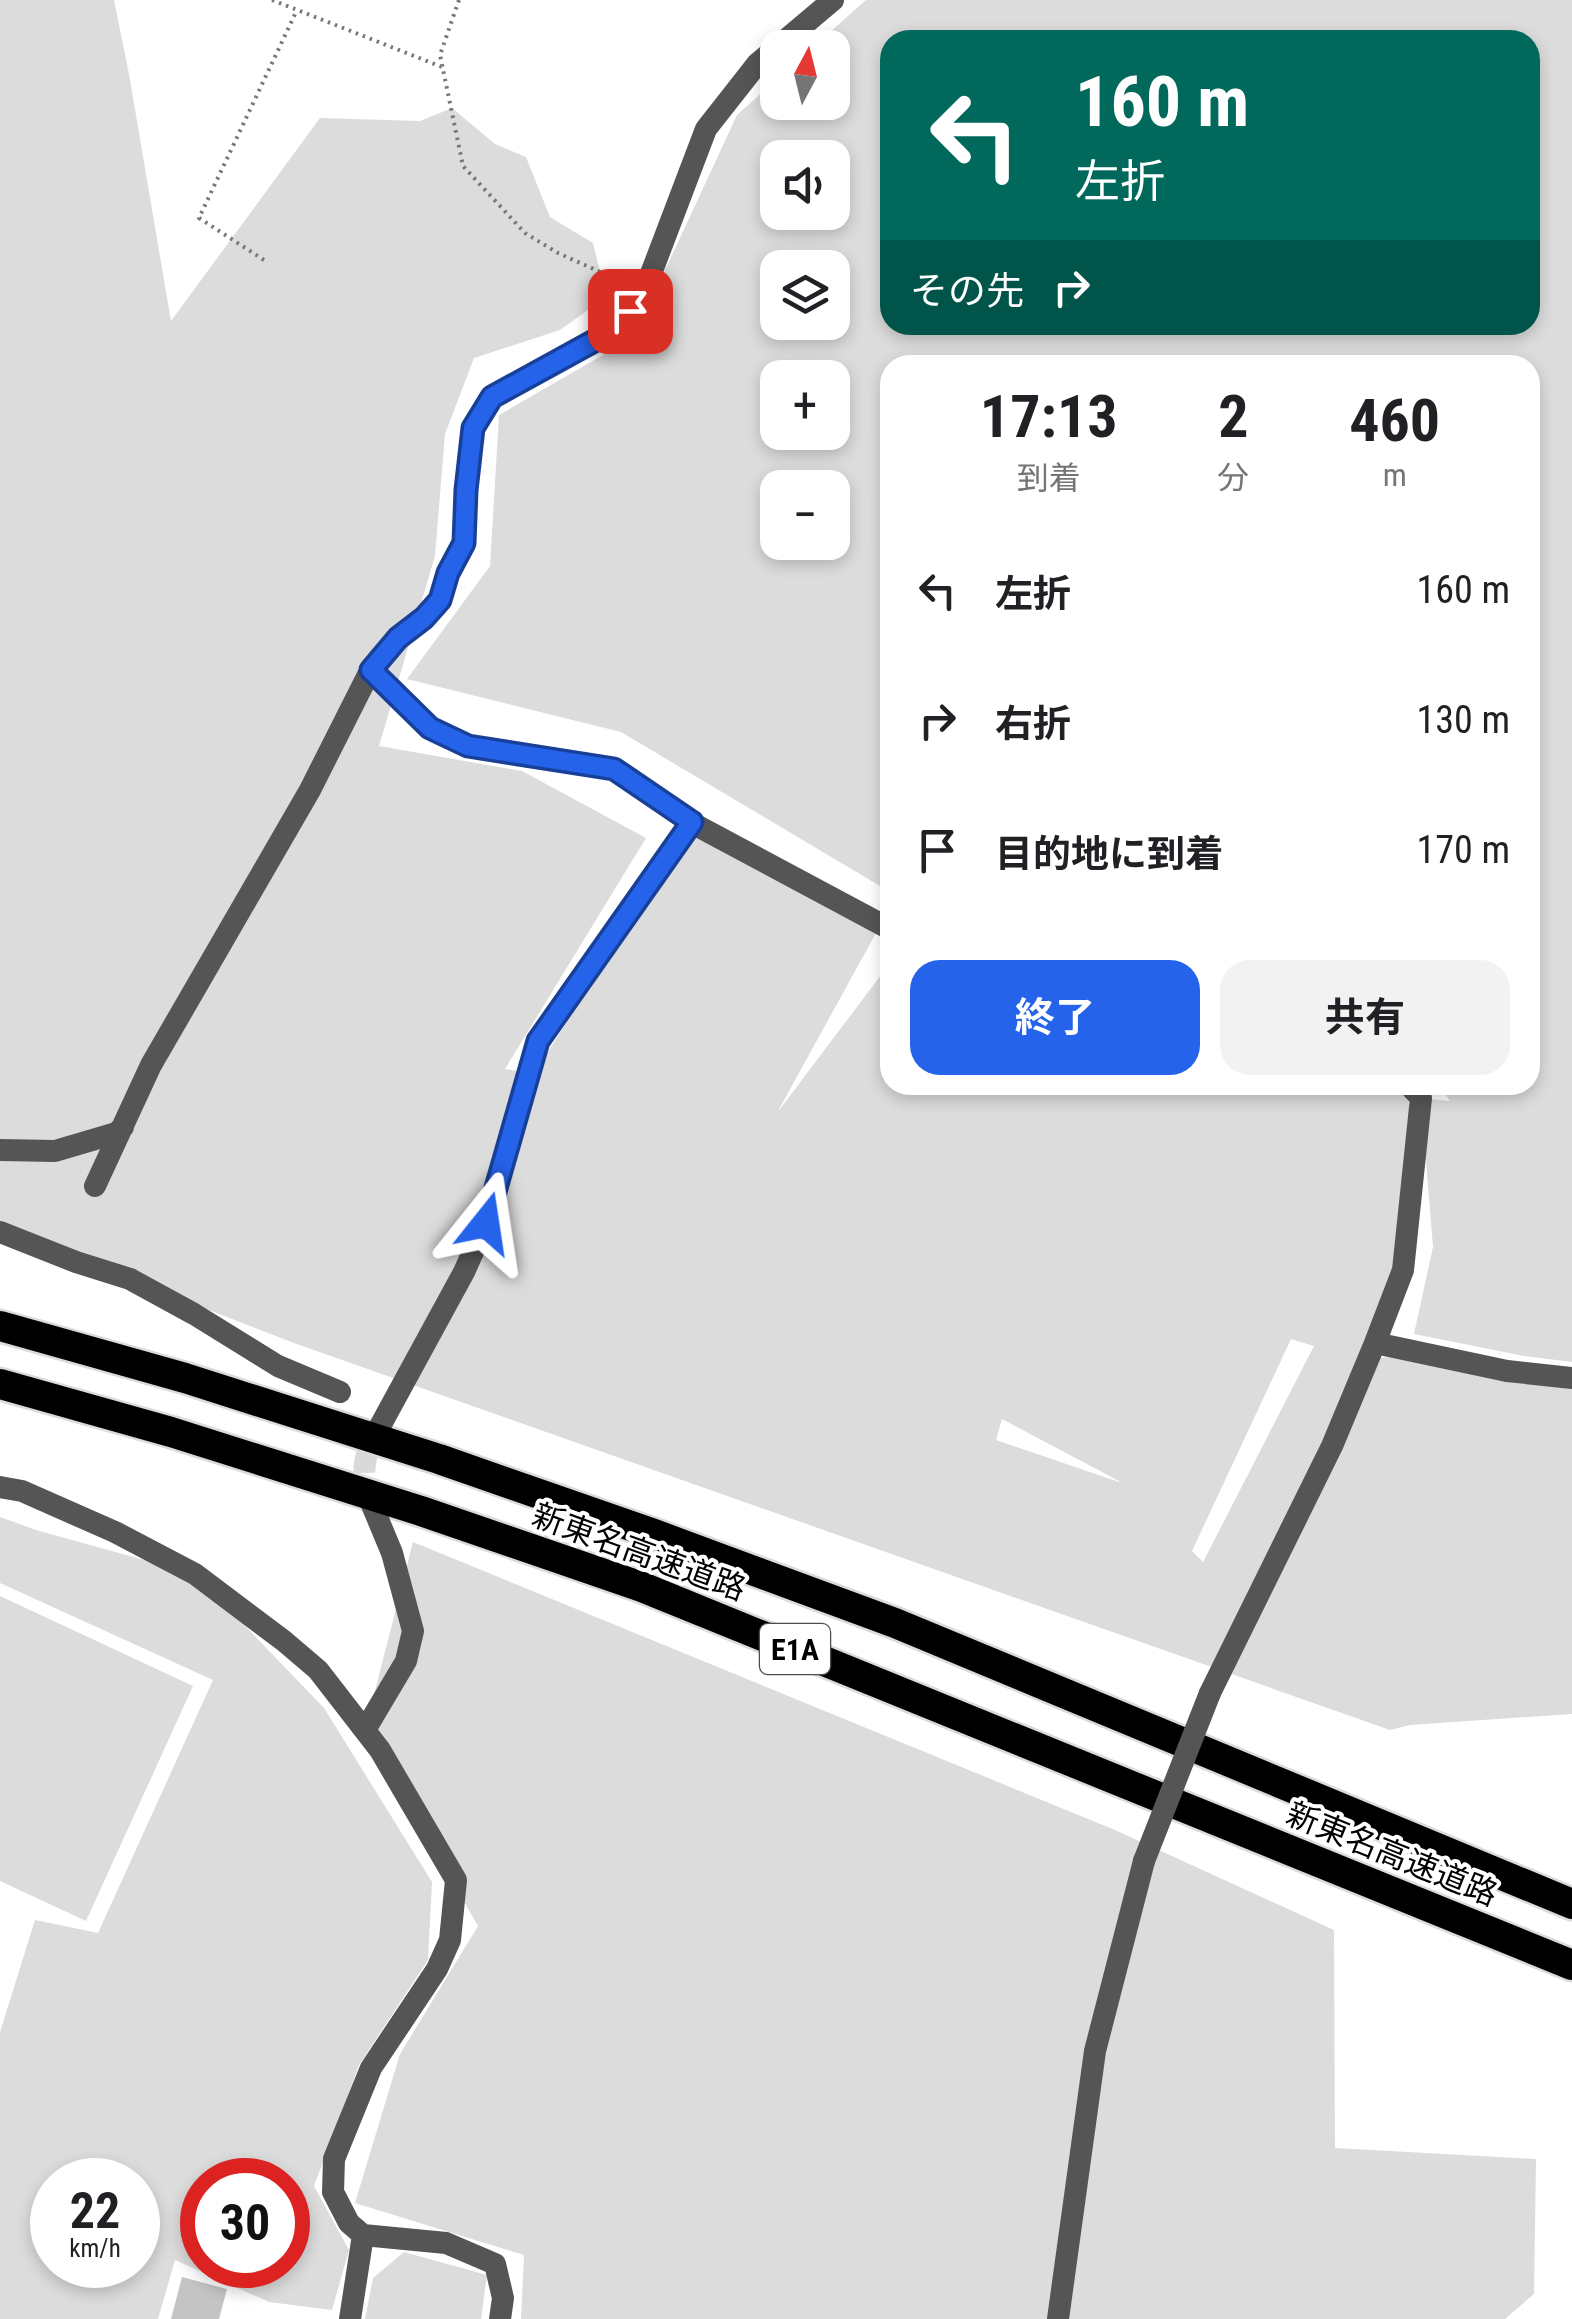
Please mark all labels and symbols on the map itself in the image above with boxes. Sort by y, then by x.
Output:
north arrow [760,30,850,120]
pin [588,269,673,354]
position arrow [434,1171,538,1275]
street label: 新東名高速道路 [527,1496,751,1608]
road number: E1A [760,1624,830,1674]
street label: 新東名高速道路 [1281,1794,1503,1914]
speed limit sign: 30 [180,2158,310,2288]

